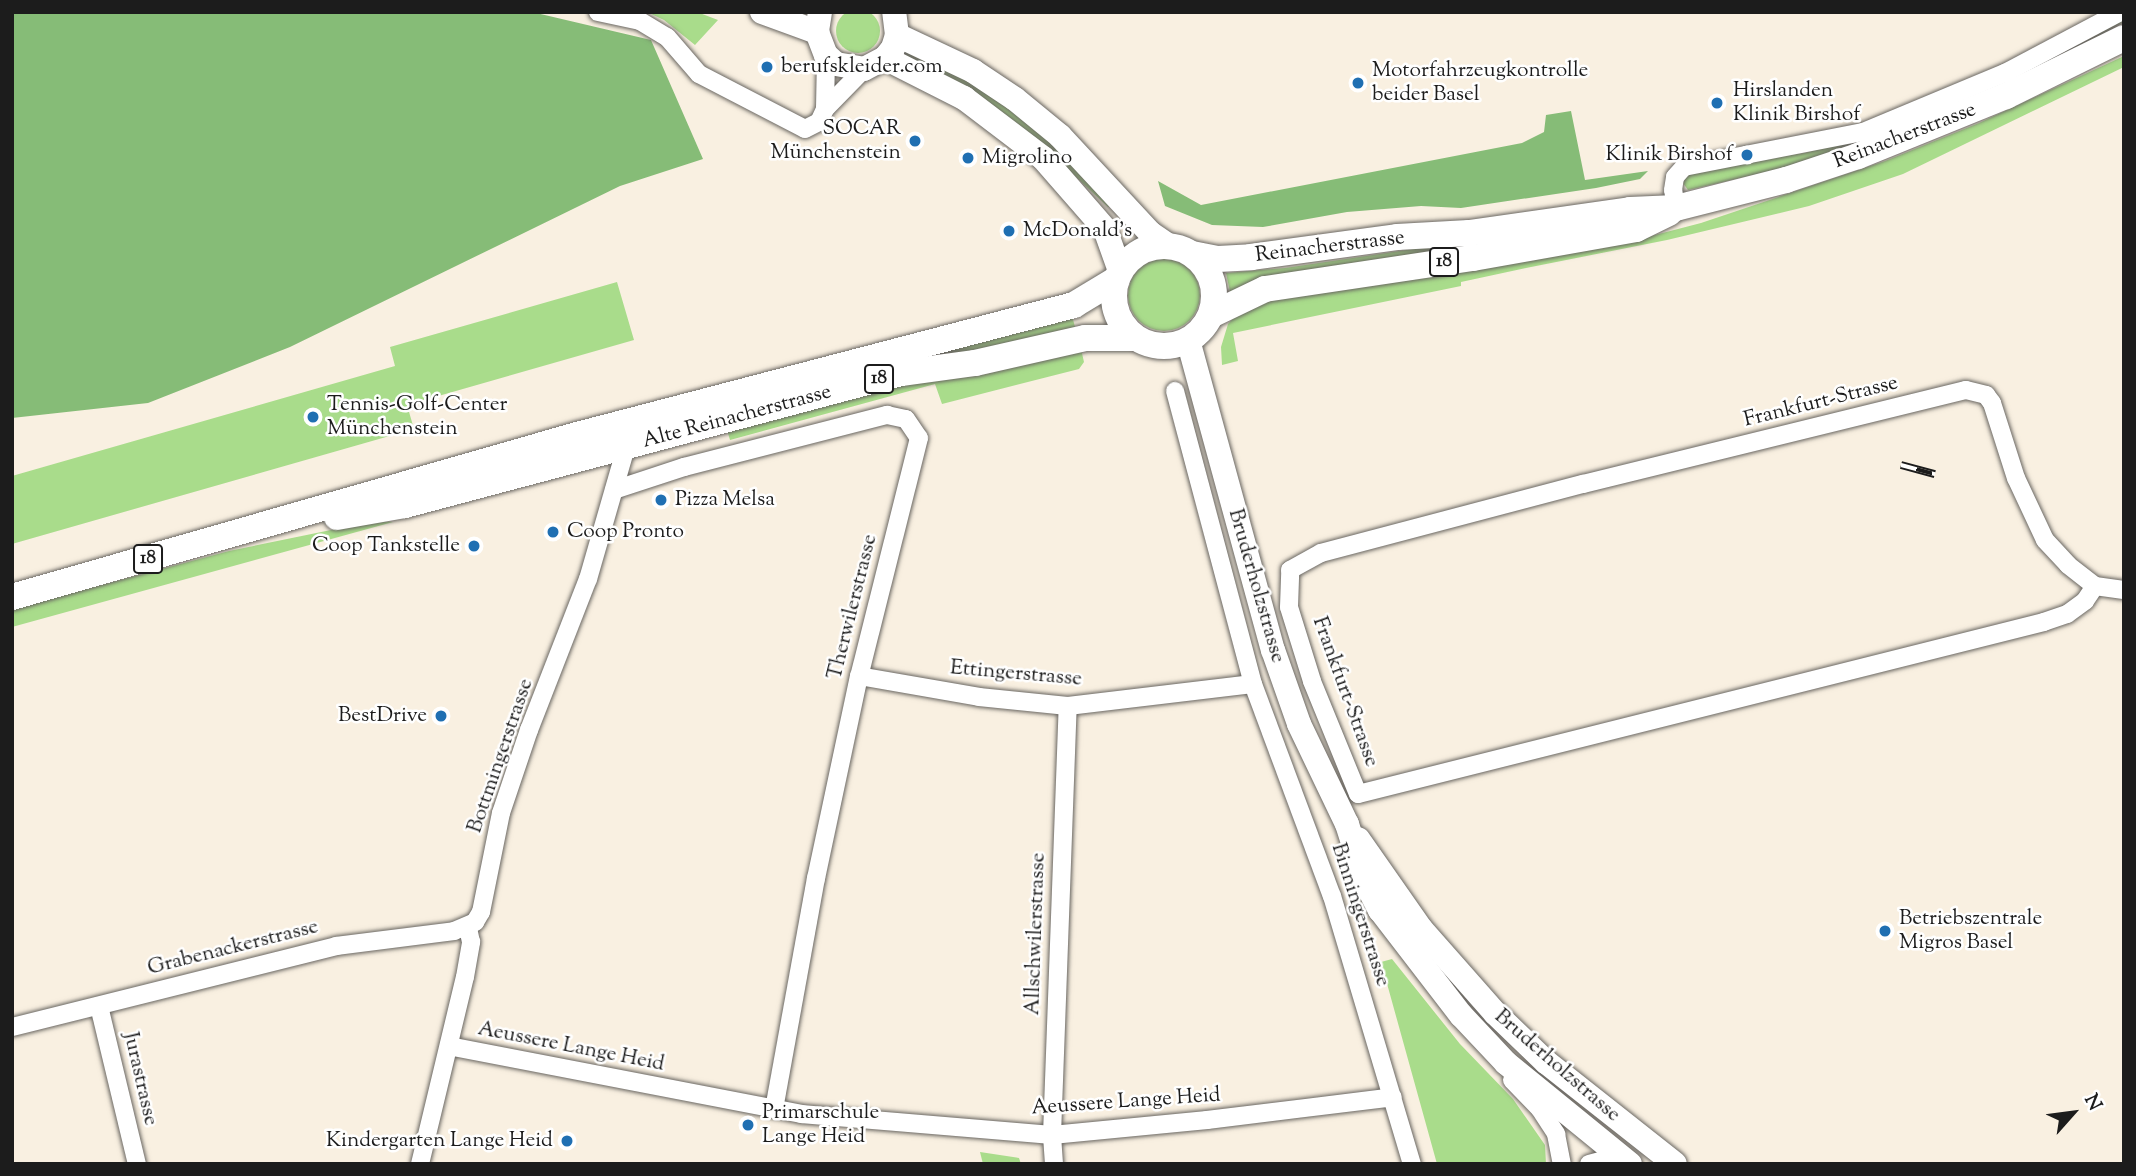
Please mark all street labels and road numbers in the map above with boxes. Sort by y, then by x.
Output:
street label: Reinacherstrasse [1830,97,1980,175]
street label: Reinacherstrasse [1254,225,1406,269]
road number: 18 [1428,246,1460,278]
road number: 18 [863,364,895,394]
street label: Frankfurt-Strasse [1741,371,1901,433]
street label: Alte Reinacherstrasse [640,380,834,454]
street label: Bruderholzstrasse [1222,506,1290,666]
street label: Therwilerstrasse [823,532,883,682]
road number: 18 [132,544,164,574]
street label: Frankfurt-Strasse [1306,614,1384,770]
street label: Ettingerstrasse [949,656,1083,692]
street label: Bottmingerstrasse [463,676,539,836]
street label: Binningerstrasse [1325,840,1395,990]
street label: Allschwilerstrasse [1021,852,1051,1016]
street label: Grabenackerstrasse [145,915,321,981]
street label: Bruderholzstrasse [1489,1004,1625,1128]
street label: Aeussere Lange Heid [476,1017,666,1077]
street label: Jurastrasse [117,1030,163,1128]
street label: Aeussere Lange Heid [1031,1083,1221,1121]

